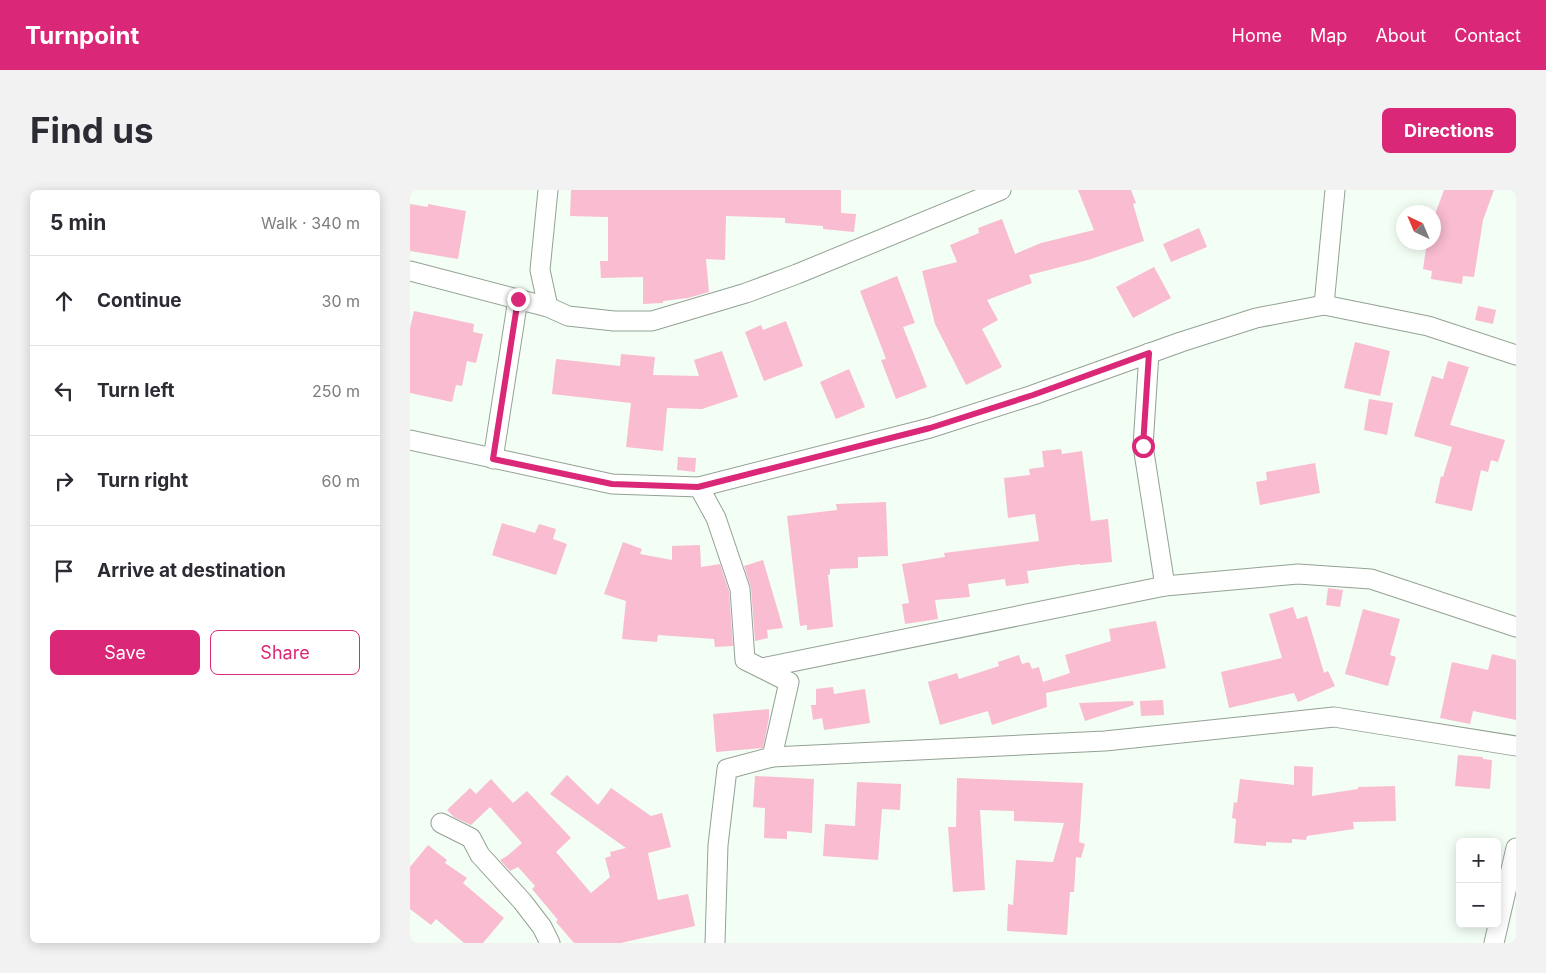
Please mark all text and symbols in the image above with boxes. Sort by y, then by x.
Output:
text: Turnpoint [25,21,139,50]
text: Home [1232,25,1282,46]
text: Map [1310,25,1347,46]
text: About [1375,25,1426,46]
text: Contact [1454,25,1521,46]
button: Directions [1382,108,1516,153]
text: Find us [30,109,154,151]
north arrow [1396,205,1441,250]
text: 5 min [50,210,106,235]
text: Walk · 340 m [261,213,360,233]
icon: ahead [50,287,78,315]
route end [507,288,530,311]
text: Continue [97,289,182,312]
text: 30 m [322,291,360,311]
icon: left [50,377,78,405]
text: Turn left [97,379,175,402]
text: 250 m [312,381,360,401]
route start [1132,435,1155,458]
icon: right [50,467,78,495]
text: Turn right [97,469,188,492]
text: 60 m [321,471,360,491]
icon: arrive [50,557,78,585]
text: Arrive at destination [97,559,286,582]
button: Save [50,630,200,675]
button: Share [210,630,360,675]
map controls [1456,838,1501,928]
button: + [1456,838,1501,883]
button: − [1456,883,1501,928]

